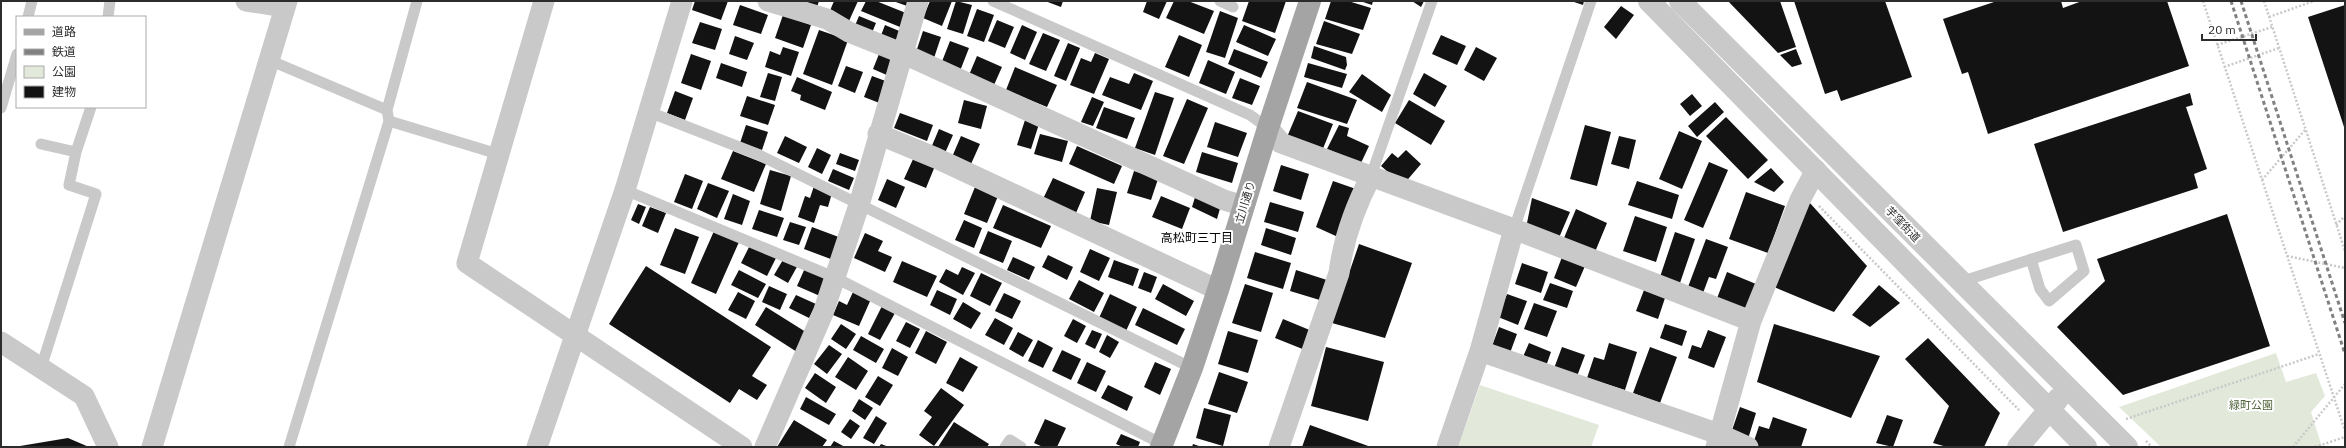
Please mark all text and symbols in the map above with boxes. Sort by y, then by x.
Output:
legend [16,16,146,108]
scale bar [2202,16,2256,42]
text: 20 m [2208,22,2236,37]
text: 道路 [52,24,76,39]
text: 鉄道 [52,44,76,59]
text: 公園 [52,64,76,79]
text: 建物 [52,84,76,99]
street label: 立川通り [1232,179,1258,225]
street label: 芋窪街道 [1883,203,1923,245]
district label: 高松町三丁目 [1161,230,1233,245]
park label: 緑町公園 [2229,398,2273,412]

